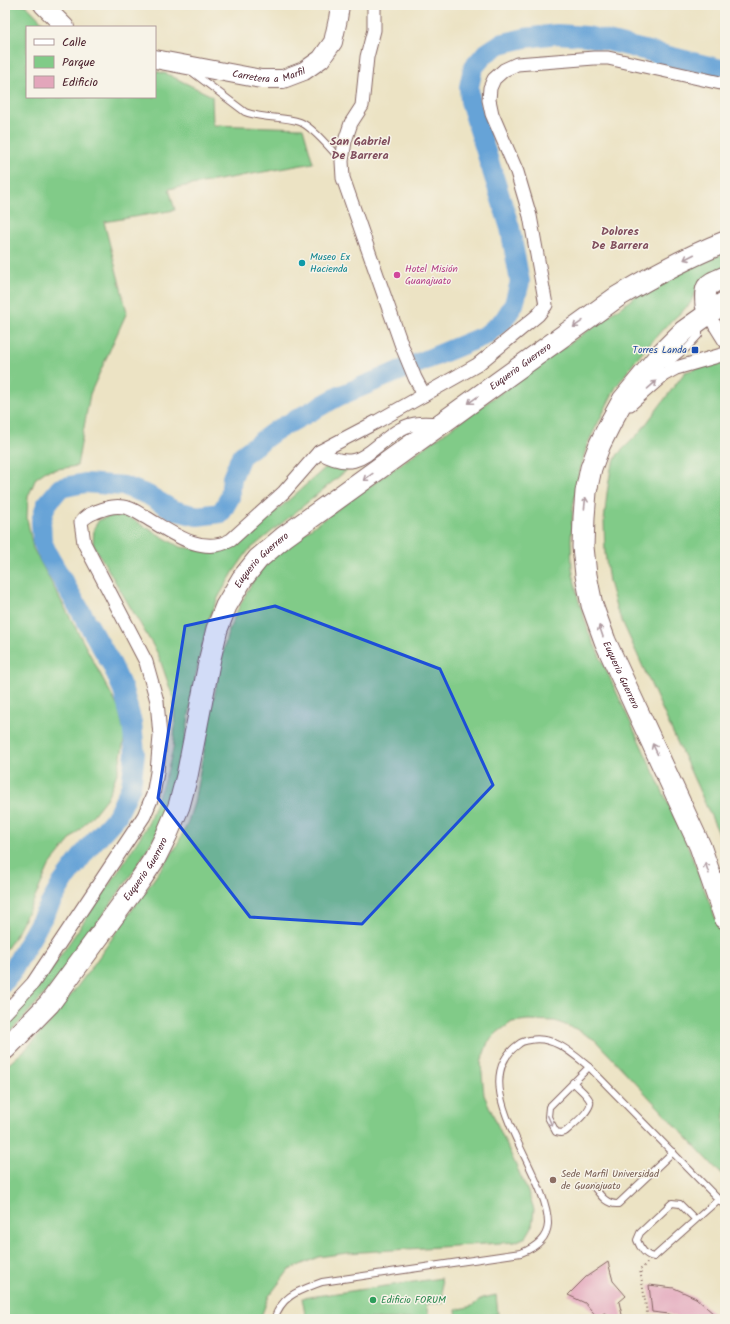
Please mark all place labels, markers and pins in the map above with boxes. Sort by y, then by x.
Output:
place label: Museo Ex Hacienda [310,249,351,277]
marker: Museo Ex Hacienda [297,258,307,268]
place label: Hotel Misión Guanajuato [405,261,458,289]
marker: Hotel Misión Guanajuato [392,270,402,280]
place label: Torres Landa [633,342,687,358]
marker: Torres Landa [690,345,700,355]
place label: Sede Marfil Universidad de Guanajuato [561,1166,660,1194]
marker: Sede Marfil Universidad de Guanajuato [548,1175,558,1185]
place label: Edificio FORUM [381,1292,446,1308]
marker: Edificio FORUM [368,1295,378,1305]

